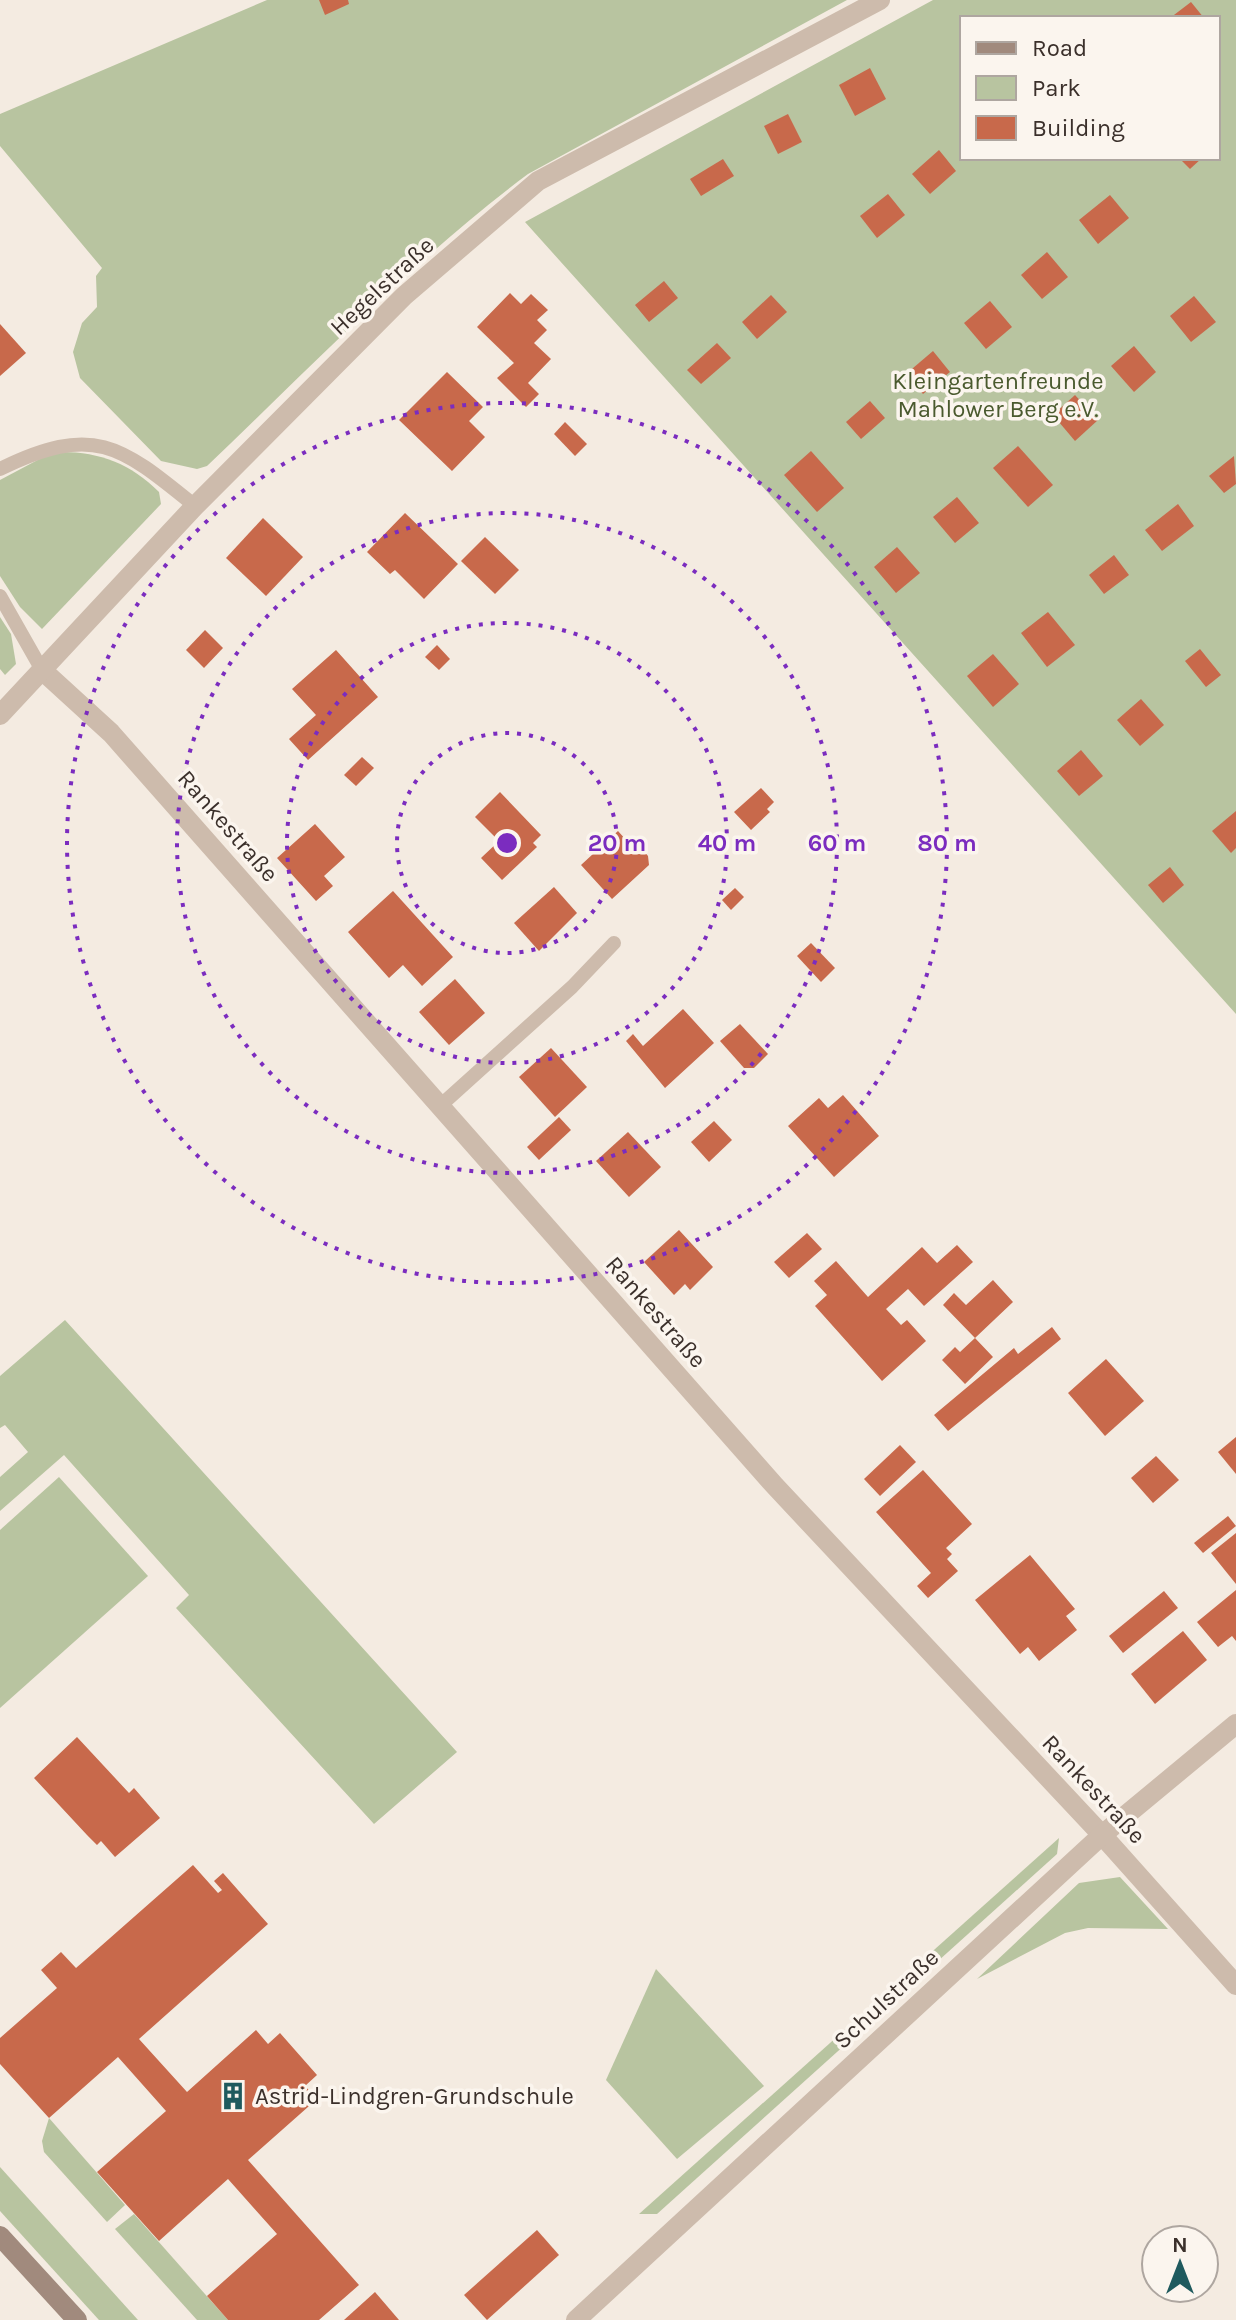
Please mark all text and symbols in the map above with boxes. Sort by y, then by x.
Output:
legend [960,16,1220,160]
text: Road [1032,34,1087,62]
text: Park [1032,74,1081,102]
text: Building [1032,114,1125,142]
street label: Hegelstraße [324,231,440,341]
park label: Kleingartenfreunde Mahlower Berg e.V. [892,367,1104,423]
street label: Rankestraße [172,764,284,888]
centre of rings [493,829,521,857]
text: 20 m [588,829,646,857]
text: 40 m [698,829,756,857]
text: 60 m [808,829,866,857]
text: 80 m [917,829,977,857]
street label: Rankestraße [600,1250,712,1374]
street label: Rankestraße [1036,1729,1152,1849]
street label: Schulstraße [828,1943,944,2055]
building icon: Astrid-Lindgren-Grundschule [218,2081,248,2111]
place label: Astrid-Lindgren-Grundschule [255,2082,574,2110]
north arrow [1140,2224,1220,2304]
text: N [1172,2232,1188,2258]

